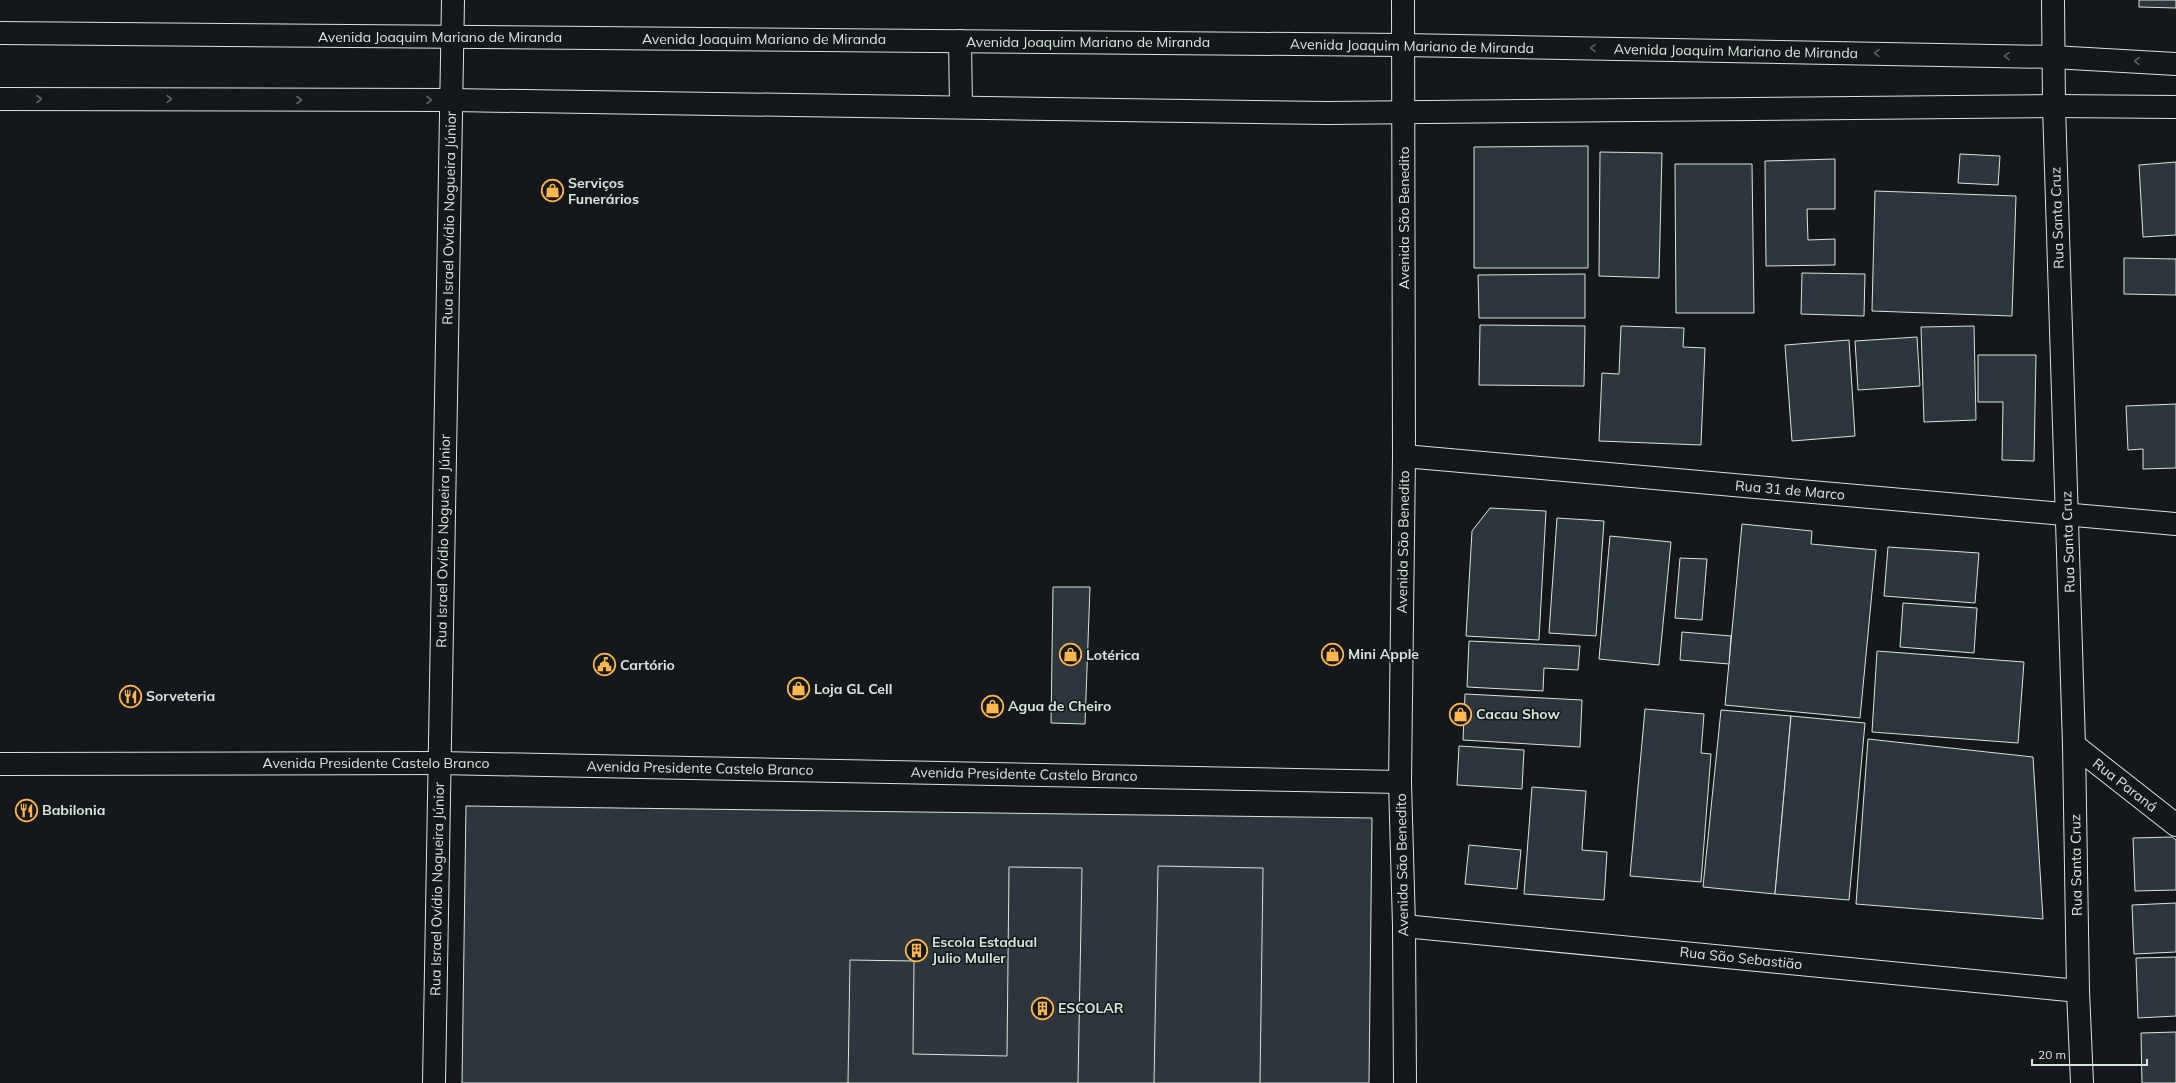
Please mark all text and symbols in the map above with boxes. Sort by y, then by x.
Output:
street label: Avenida Joaquim Mariano de Miranda [318,28,562,46]
street label: Avenida Joaquim Mariano de Miranda [642,30,886,48]
street label: Avenida Joaquim Mariano de Miranda [966,33,1210,51]
street label: Avenida Joaquim Mariano de Miranda [1290,35,1534,57]
street label: Avenida Joaquim Mariano de Miranda [1614,40,1858,62]
one-way arrow [1590,44,1596,52]
one-way arrow [1874,49,1880,57]
one-way arrow [2004,52,2010,60]
one-way arrow [2134,57,2140,66]
one-way arrow [36,95,42,103]
one-way arrow [166,95,172,103]
one-way arrow [296,96,302,104]
one-way arrow [426,96,432,104]
street label: Rua Israel Ovídio Nogueira Júnior [438,110,460,325]
street label: Avenida São Benedito [1395,146,1413,290]
street label: Rua Santa Cruz [2046,167,2068,269]
place label: Serviços Funerários [568,174,639,208]
shop icon: Serviços Funerários [540,178,566,204]
street label: Rua Israel Ovídio Nogueira Júnior [432,433,454,648]
street label: Avenida São Benedito [1393,470,1413,614]
street label: Rua 31 de Marco [1734,476,1846,504]
street label: Rua Santa Cruz [2057,491,2079,593]
shop icon: Mini Apple [1319,641,1345,667]
shop icon: Lotérica [1057,642,1083,668]
place label: Mini Apple [1348,645,1419,663]
place label: Lotérica [1086,646,1140,664]
public building icon: Cartório [592,652,618,678]
place label: Cartório [620,656,675,674]
shop icon: Loja GL Cell [786,676,812,702]
place label: Loja GL Cell [814,680,892,698]
restaurant icon: Sorveteria [117,683,143,709]
place label: Sorveteria [146,687,215,705]
shop icon: Agua de Cheiro [979,693,1005,719]
place label: Agua de Cheiro [1008,697,1111,715]
shop icon: Cacau Show [1448,701,1474,727]
place label: Cacau Show [1476,705,1561,723]
street label: Avenida Presidente Castelo Branco [262,754,490,772]
street label: Rua Paraná [2089,754,2161,816]
street label: Avenida Presidente Castelo Branco [586,757,814,779]
street label: Avenida Presidente Castelo Branco [910,763,1138,785]
street label: Rua Israel Ovídio Nogueira Júnior [426,781,448,996]
street label: Avenida São Benedito [1392,793,1412,937]
restaurant icon: Babilonia [14,797,40,823]
place label: Babilonia [42,801,105,819]
street label: Rua Santa Cruz [2066,814,2086,916]
place label: Escola Estadual Julio Muller [932,933,1037,967]
building icon: Escola Estadual Julio Muller [904,937,930,963]
street label: Rua São Sebastião [1679,943,1803,973]
building icon: ESCOLAR [1030,995,1056,1021]
place label: ESCOLAR [1058,999,1124,1017]
scale bar [2032,1041,2147,1067]
text: 20 m [2038,1047,2066,1062]

